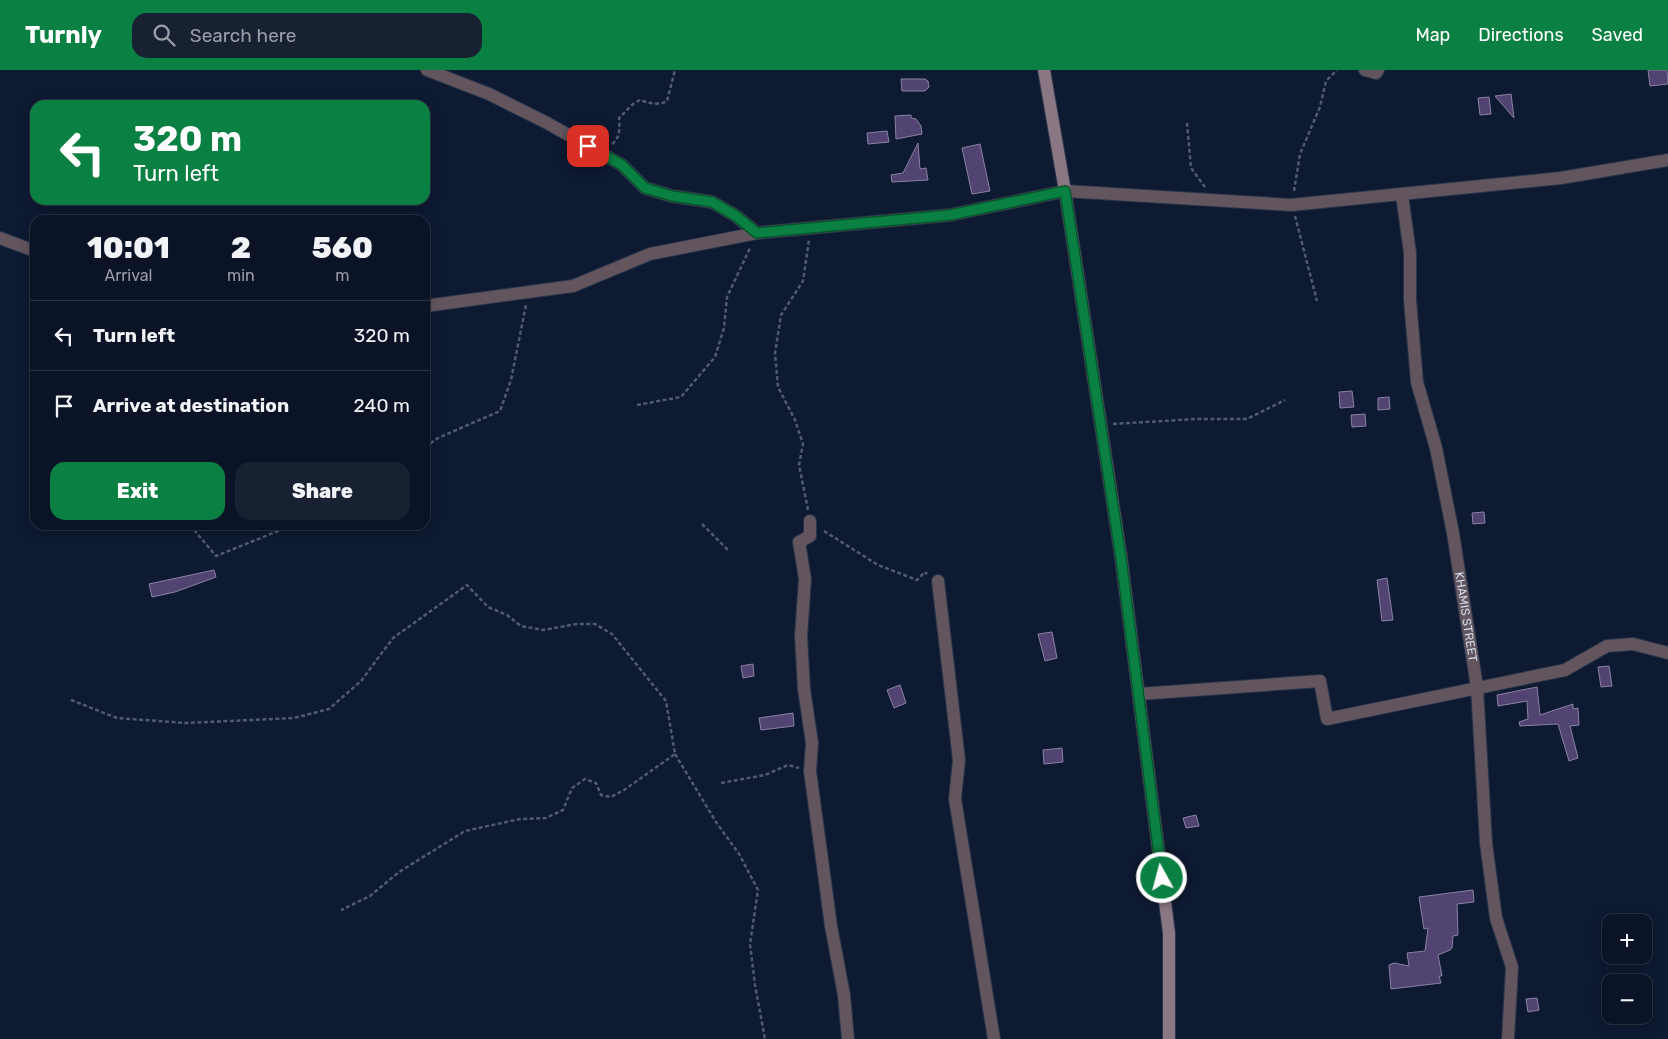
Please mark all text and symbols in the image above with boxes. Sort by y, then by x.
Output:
search box [132,13,482,58]
text: Turnly [25,21,102,49]
icon: search [150,21,178,49]
text: Search here [190,24,296,47]
text: Map [1415,24,1450,46]
text: Directions [1478,24,1564,46]
text: Saved [1592,24,1643,46]
text: 320 m [133,118,242,160]
icon: left [50,120,115,185]
pin [567,125,609,167]
icon: arrive [574,132,602,160]
text: Turn left [133,160,219,187]
text: 10:01 [87,230,170,266]
text: 2 [231,230,251,266]
text: 560 [312,230,373,266]
text: Arrival [104,266,152,285]
text: min [227,266,255,285]
text: m [335,266,349,285]
icon: left [50,322,78,350]
text: Turn left [93,324,175,347]
text: 320 m [354,324,410,347]
icon: arrive [50,392,78,420]
text: Arrive at destination [93,394,289,417]
text: 240 m [354,394,410,417]
button: Exit [50,462,225,520]
button: Share [235,462,410,520]
street label: KHAMIS STREET [1452,571,1480,663]
position arrow [1135,851,1187,903]
map controls [1602,914,1652,1024]
button: + [1602,914,1652,964]
button: − [1602,974,1652,1024]

